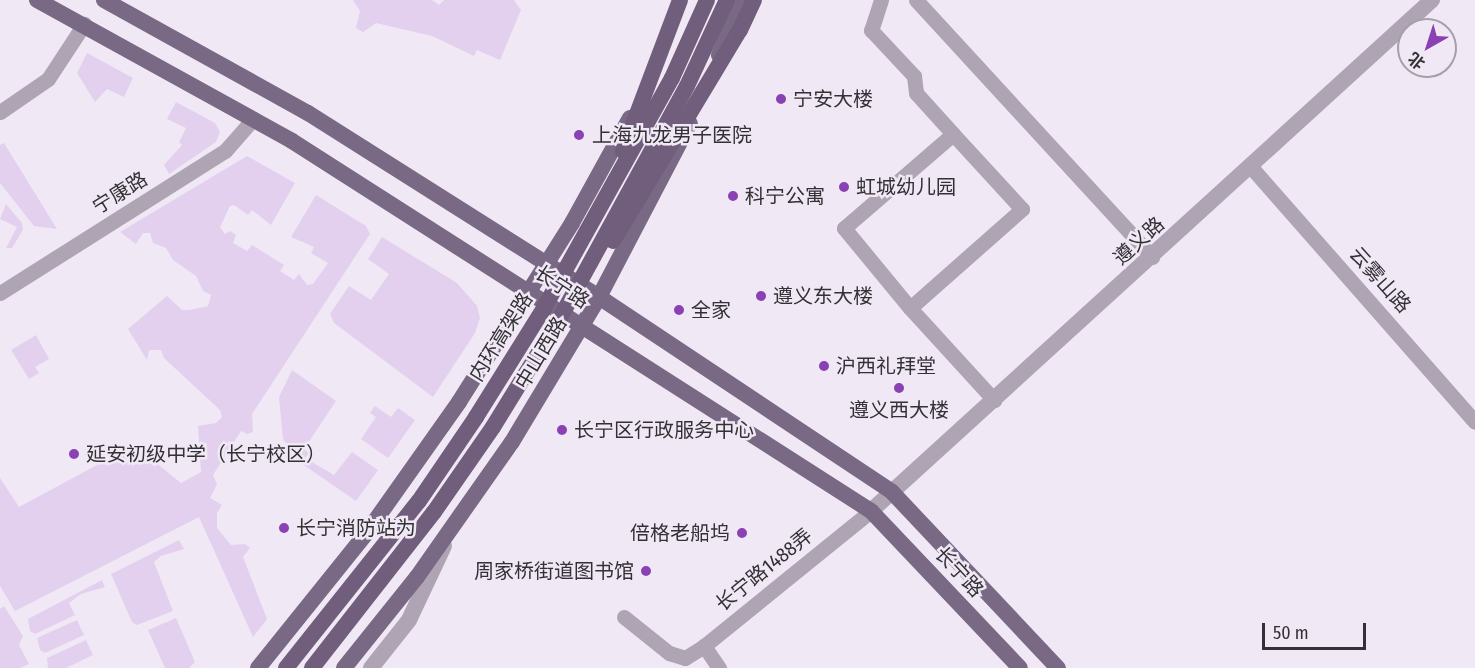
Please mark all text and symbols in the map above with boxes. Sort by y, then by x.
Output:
north arrow [1397,18,1457,78]
text: 北 [1404,48,1429,73]
place label: 宁安大楼 [793,87,873,111]
marker: 宁安大楼 [774,92,788,106]
place label: 上海九龙男子医院 [592,123,752,147]
marker: 上海九龙男子医院 [570,126,588,144]
street label: 宁康路 [88,167,152,219]
place label: 虹城幼儿园 [856,175,956,199]
marker: 虹城幼儿园 [837,180,851,194]
place label: 科宁公寓 [745,184,825,208]
marker: 科宁公寓 [726,189,740,203]
street label: 遵义路 [1109,212,1169,270]
street label: 云雾山路 [1344,242,1416,318]
street label: 长宁路 [530,261,594,313]
place label: 遵义东大楼 [773,284,873,308]
street label: 内环高架路 [464,288,538,386]
marker: 遵义东大楼 [754,289,768,303]
place label: 全家 [691,298,731,322]
marker: 全家 [672,303,686,317]
street label: 中山西路 [510,313,572,393]
place label: 沪西礼拜堂 [836,354,936,378]
marker: 沪西礼拜堂 [817,359,831,373]
marker: 遵义西大楼 [892,381,906,395]
place label: 遵义西大楼 [849,398,949,422]
place label: 长宁区行政服务中心 [574,418,754,442]
marker: 长宁区行政服务中心 [555,423,569,437]
place label: 延安初级中学（长宁校区） [86,442,326,466]
marker: 延安初级中学（长宁校区） [67,447,81,461]
place label: 长宁消防站为 [296,516,416,540]
marker: 长宁消防站为 [277,521,291,535]
place label: 倍格老船坞 [630,521,730,545]
street label: 长宁路1488弄 [711,524,817,616]
marker: 倍格老船坞 [735,526,749,540]
street label: 长宁路 [930,542,988,602]
place label: 周家桥街道图书馆 [474,559,634,583]
marker: 周家桥街道图书馆 [639,564,653,578]
scale bar [1265,611,1368,649]
text: 50 m [1273,622,1309,644]

